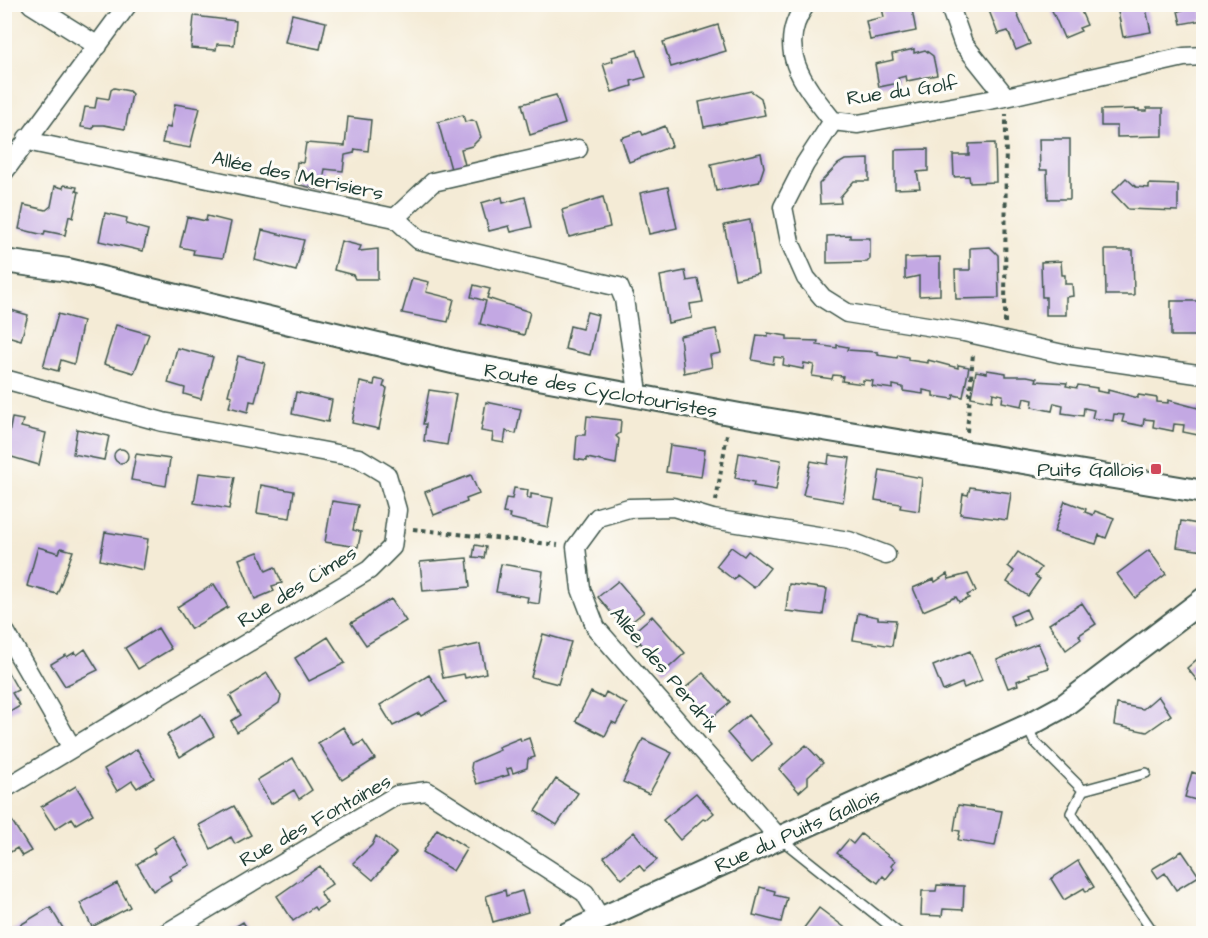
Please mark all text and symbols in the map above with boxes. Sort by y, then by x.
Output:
street label: Rue du Golf [845,69,960,113]
street label: Allée des Merisiers [210,144,386,208]
street label: Route des Cyclotouristes [482,357,720,426]
place label: Puits Gallois [1037,456,1144,484]
marker: Puits Gallois [1149,462,1163,476]
street label: Rue des Cimes [232,539,363,635]
street label: Allée des Perdrix [603,601,726,739]
street label: Rue des Fontaines [235,768,396,874]
street label: Rue du Puits Gallois [710,782,885,880]

